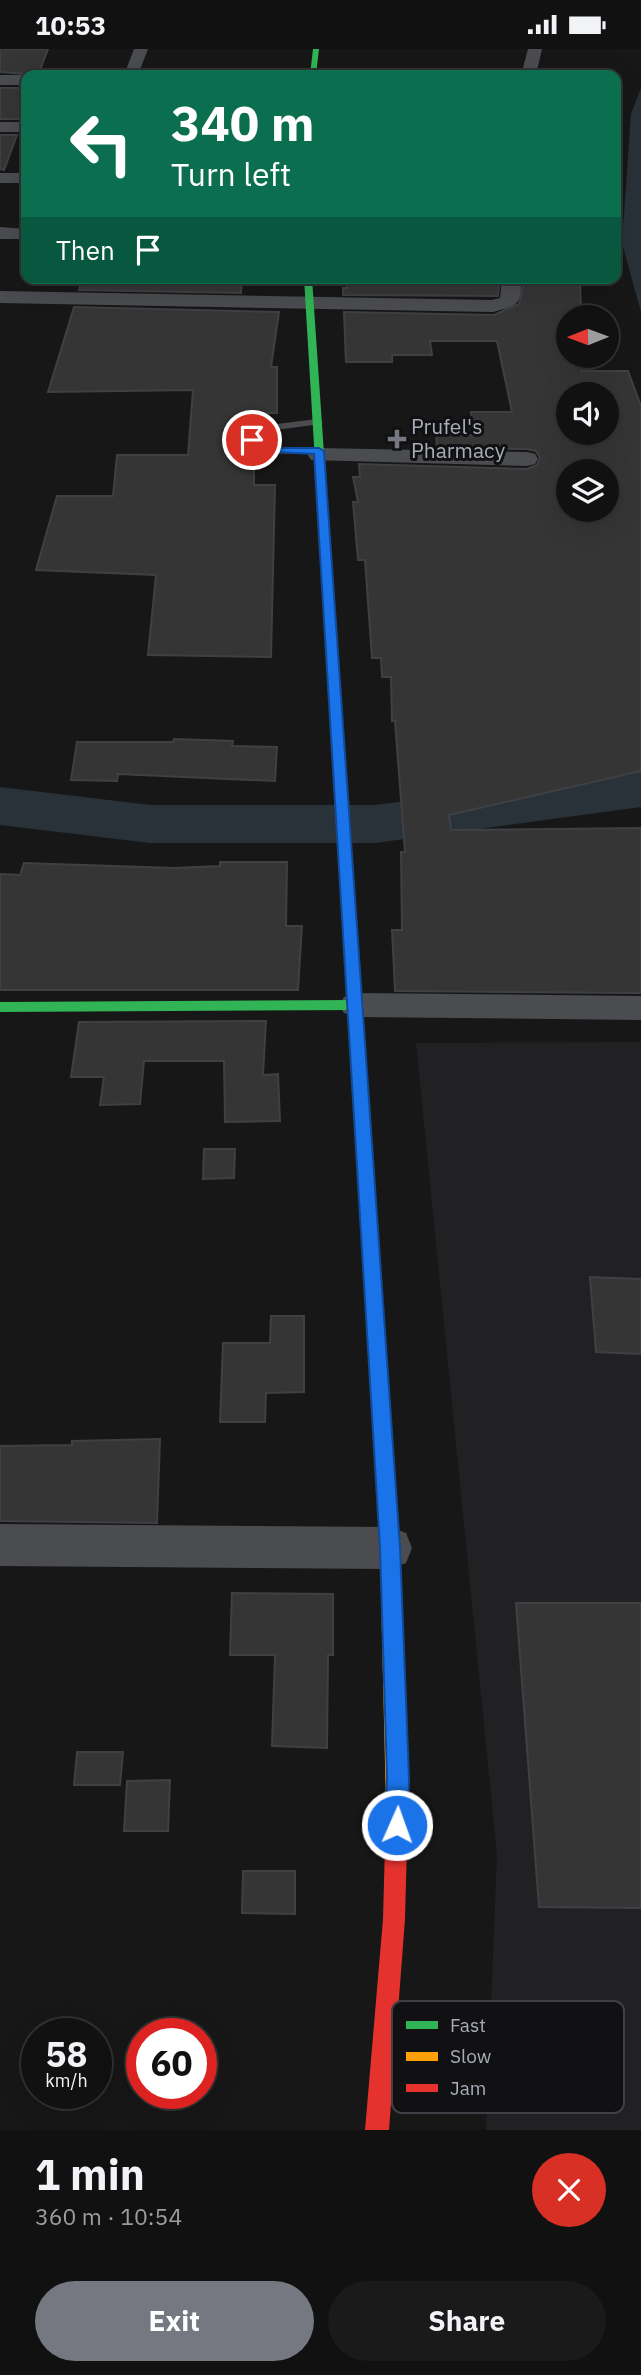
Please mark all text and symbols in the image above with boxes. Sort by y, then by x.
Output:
text: 10:53 [35,8,106,42]
text: 340 m [171,91,315,154]
icon: left [56,98,147,189]
text: Turn left [171,153,291,195]
icon: arrive [129,231,167,269]
text: Then [56,233,115,267]
north arrow [556,305,620,367]
map controls [556,305,619,522]
button: sound [556,382,619,445]
pin [222,410,282,470]
place label: Prufel's Pharmacy [411,412,506,464]
icon: arrive [233,421,271,459]
marker: Prufel's Pharmacy [389,431,405,447]
button: layers [556,459,619,522]
position arrow [360,1788,434,1862]
legend [392,2001,624,2113]
text: Fast [450,2013,486,2037]
speed limit sign: 60 [126,2018,217,2109]
text: 58 [45,2031,88,2077]
text: Slow [450,2044,491,2068]
text: km/h [45,2069,88,2092]
text: Jam [450,2076,486,2100]
text: 1 min [35,2147,145,2202]
button: close [532,2153,606,2227]
text: 360 m · 10:54 [35,2201,182,2231]
button: Exit [35,2281,314,2361]
button: Share [328,2281,606,2361]

